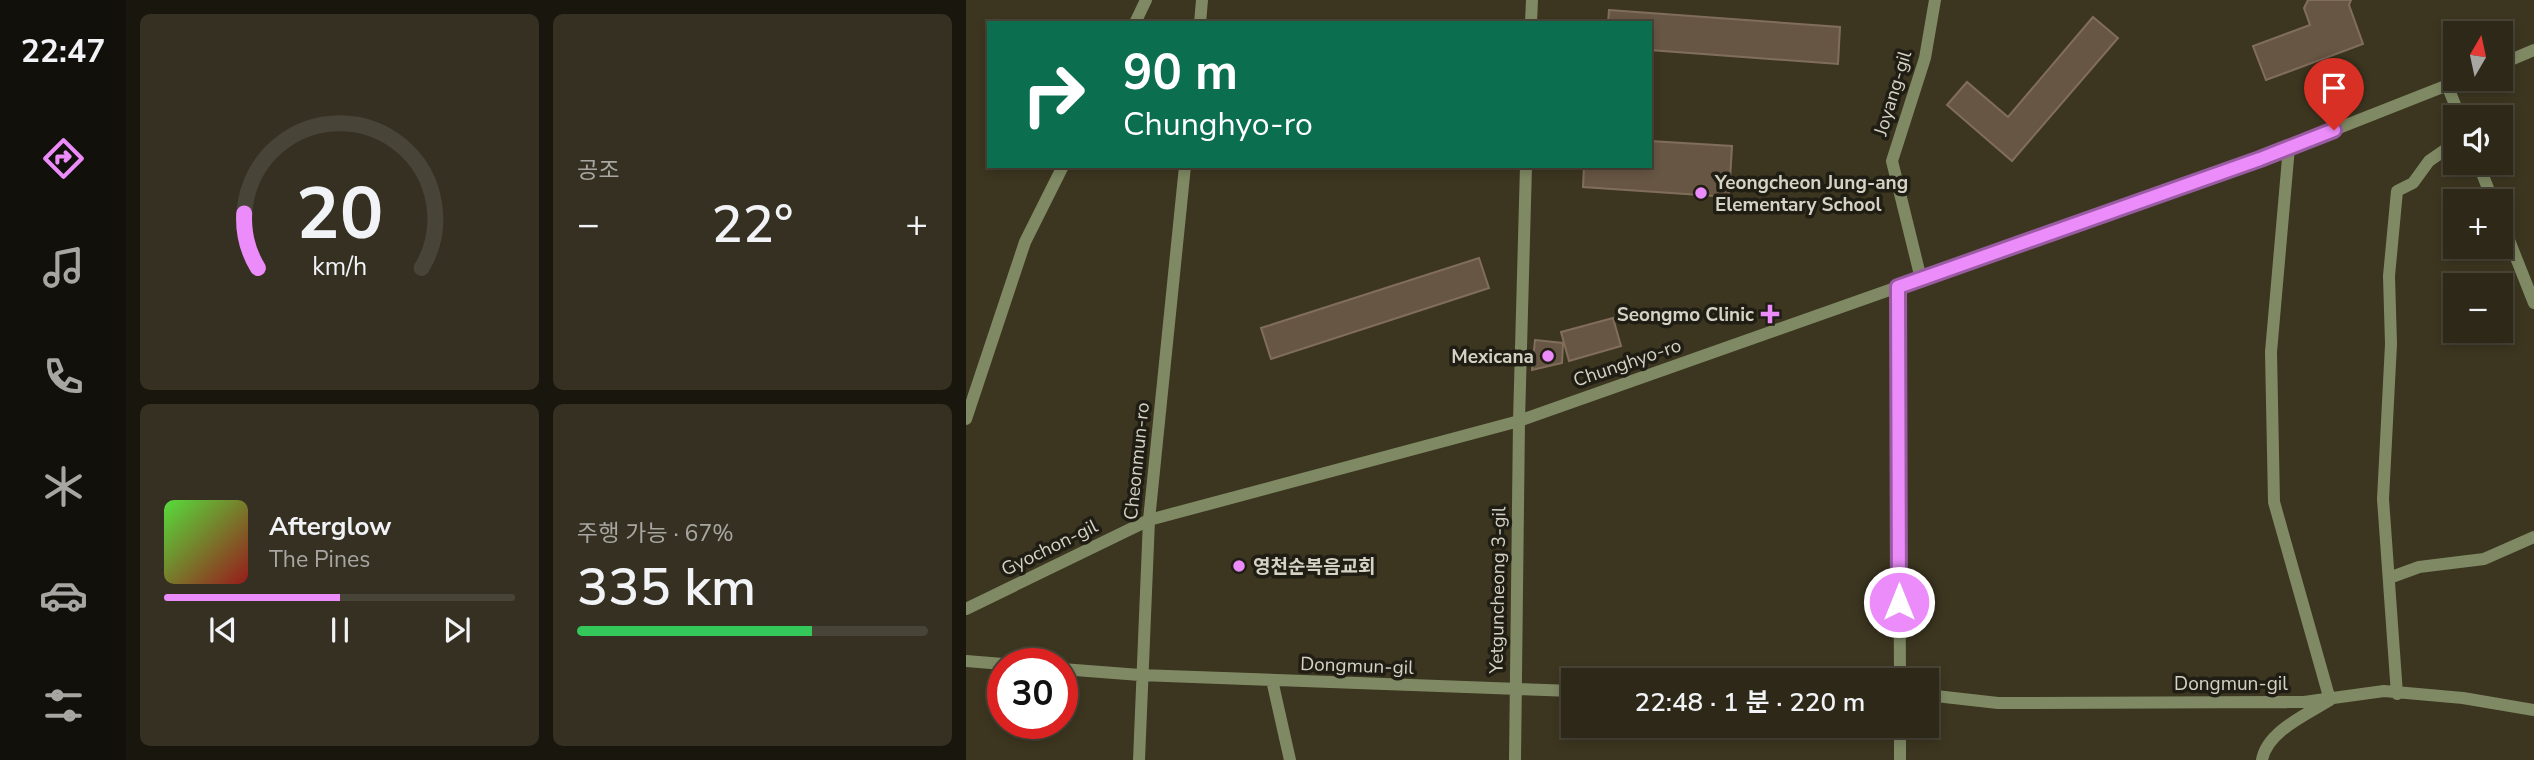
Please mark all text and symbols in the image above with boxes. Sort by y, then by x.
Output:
north arrow [2443,21,2513,91]
map controls [2443,21,2513,343]
text: 22:47 [21,30,105,73]
text: 90 m [1123,39,1238,106]
street label: Joyang-gil [1867,47,1918,140]
icon: right [1008,49,1099,140]
pin [2304,58,2364,130]
icon: arrive [2315,69,2353,107]
text: Chunghyo-ro [1123,103,1313,146]
button: sound [2443,105,2513,175]
icon: directions [39,134,88,183]
text: 공조 [577,155,619,186]
text: 20 [296,164,383,264]
place label: Yeongcheon Jung-ang Elementary School [1714,170,1908,218]
marker: Yeongcheon Jung-ang Elementary School [1693,185,1709,201]
text: 22° [712,189,793,260]
button: + [2443,189,2513,259]
text: − [577,199,600,250]
text: + [905,199,928,250]
icon: music [39,243,88,292]
text: km/h [312,250,367,284]
button: − [2443,273,2513,343]
place label: Seongmo Clinic [1617,302,1754,328]
marker: Seongmo Clinic [1760,304,1780,324]
street label: Chunghyo-ro [1570,332,1685,394]
place label: Mexicana [1451,344,1534,370]
marker: Mexicana [1540,348,1556,364]
icon: phone [39,352,88,401]
street label: Cheonmun-ro [1118,401,1156,521]
icon: climate [39,462,88,511]
street label: Yetguncheong 3-gil [1484,506,1512,675]
text: Afterglow [269,509,392,544]
street label: Gyochon-gil [997,513,1102,582]
text: 주행 가능 · 67% [577,518,734,549]
text: The Pines [269,544,370,575]
text: 335 km [577,552,756,623]
place label: 영천순복음교회 [1253,554,1375,580]
marker: 영천순복음교회 [1231,558,1247,574]
position arrow [1862,565,1936,639]
icon: car [39,571,88,620]
icon: previous [204,611,242,649]
icon: pause [321,611,359,649]
icon: next [438,611,476,649]
speed limit sign: 30 [987,648,1078,739]
street label: Dongmun-gil [1300,651,1415,681]
street label: Dongmun-gil [2174,671,2288,697]
icon: filters [39,681,88,730]
text: 22:48 · 1 분 · 220 m [1635,685,1865,720]

